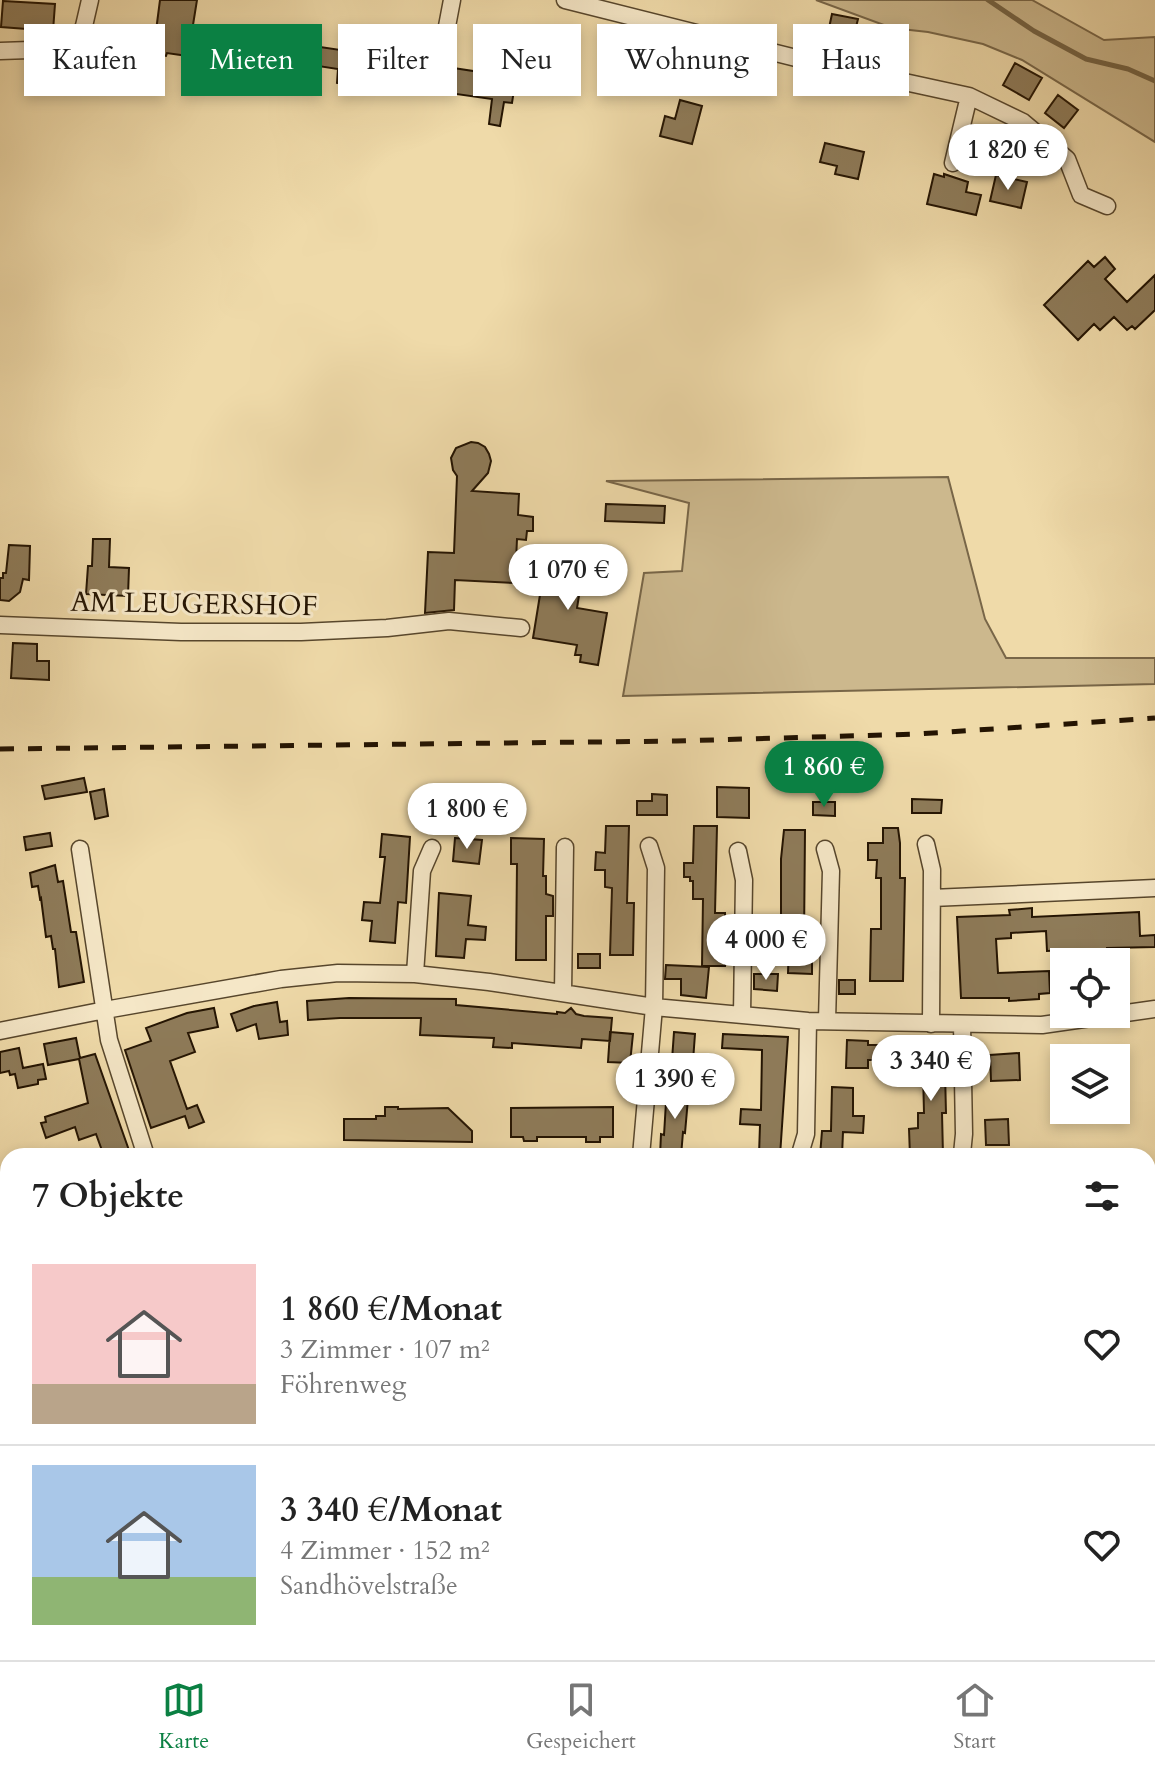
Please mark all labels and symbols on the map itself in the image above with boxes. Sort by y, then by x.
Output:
pin: 1 820 € [934,124,1082,192]
pin: 1 070 € [494,544,642,612]
street label: AM LEUGERSHOF [70,583,318,625]
pin: 1 860 € [750,741,898,809]
pin: 1 800 € [393,783,541,851]
pin: 4 000 € [692,914,840,982]
pin: 3 340 € [857,1035,1005,1103]
pin: 1 390 € [601,1053,749,1121]

